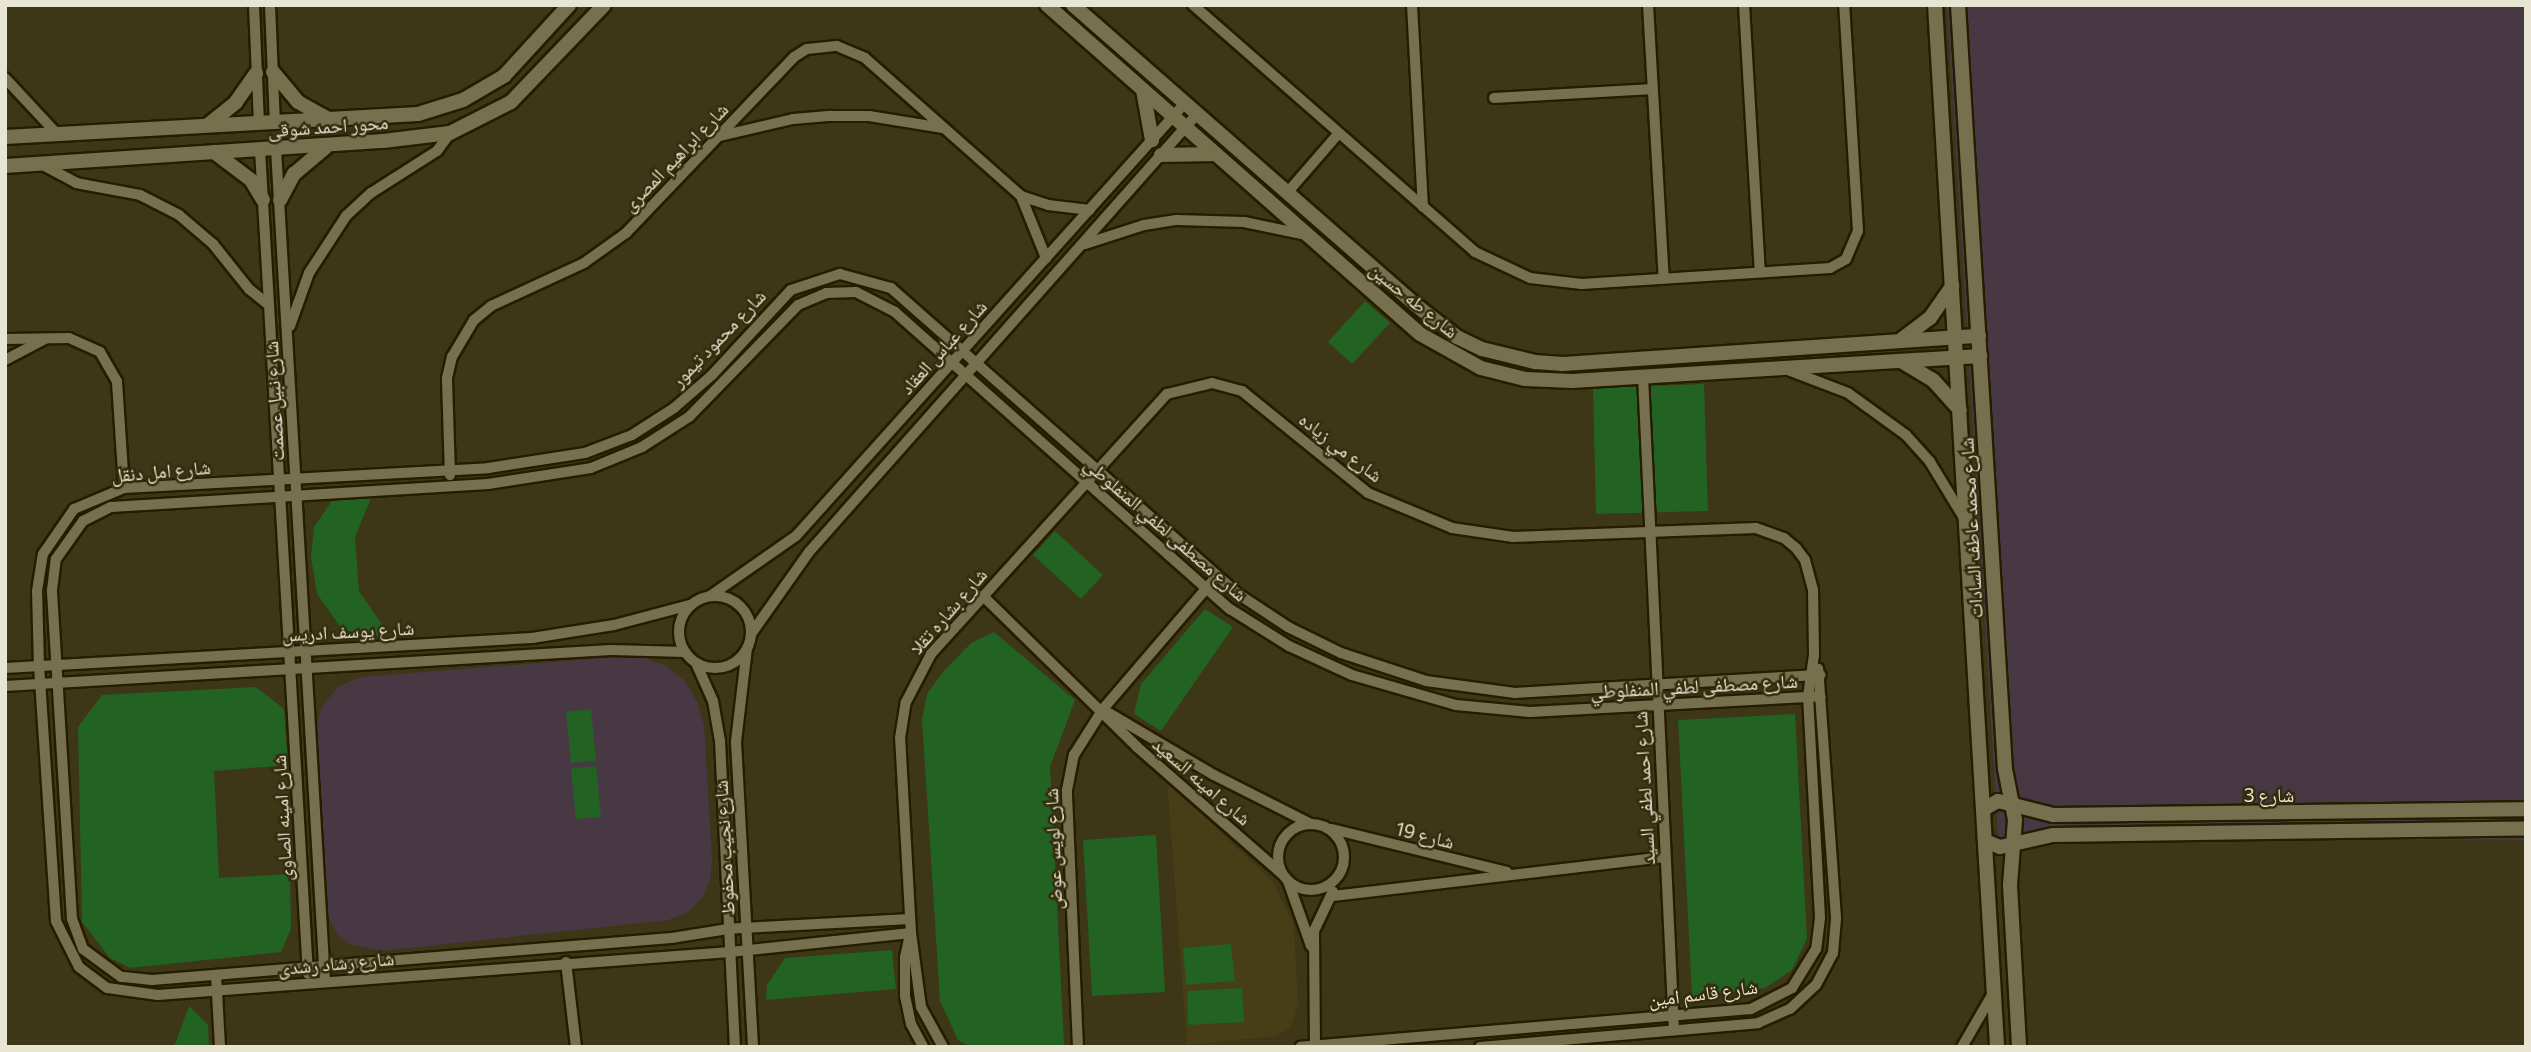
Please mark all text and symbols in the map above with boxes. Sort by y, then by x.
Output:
street label: شارع ابراهيم المصرى [617,98,733,216]
street label: محور احمد شوقى [267,110,389,142]
street label: شارع طه حسين [1365,257,1463,343]
street label: شارع محمود تيمور [666,284,770,392]
street label: شارع عباس العقاد [895,295,991,399]
street label: شارع نبيل عصمت [259,340,289,462]
street label: شارع مي زياده [1295,407,1387,487]
street label: شارع محمد عاطف السادات [1955,437,1987,619]
street label: شارع مصطفى لطفي المنفلوطي [1080,452,1252,606]
street label: شارع امل دنقل [110,455,212,487]
street label: شارع بشاره تقلا [904,563,992,659]
street label: شارع يوسف ادريس [281,616,415,646]
street label: شارع مصطفى لطفي المنفلوطي [1590,669,1798,703]
street label: شارع احمد لطفي السيد [1629,711,1659,865]
street label: شارع امينه السعيد [1148,732,1256,830]
street label: شارع امينه الصاوى [267,754,297,882]
street label: شارع نجيب محفوظ [709,780,739,916]
street label: شارع 3 [2244,784,2294,806]
street label: شارع لويس عوض [1039,788,1067,910]
street label: شارع 19 [1393,817,1457,853]
street label: شارع رشاد رشدى [277,947,395,979]
street label: شارع قاسم امين [1647,975,1759,1011]

